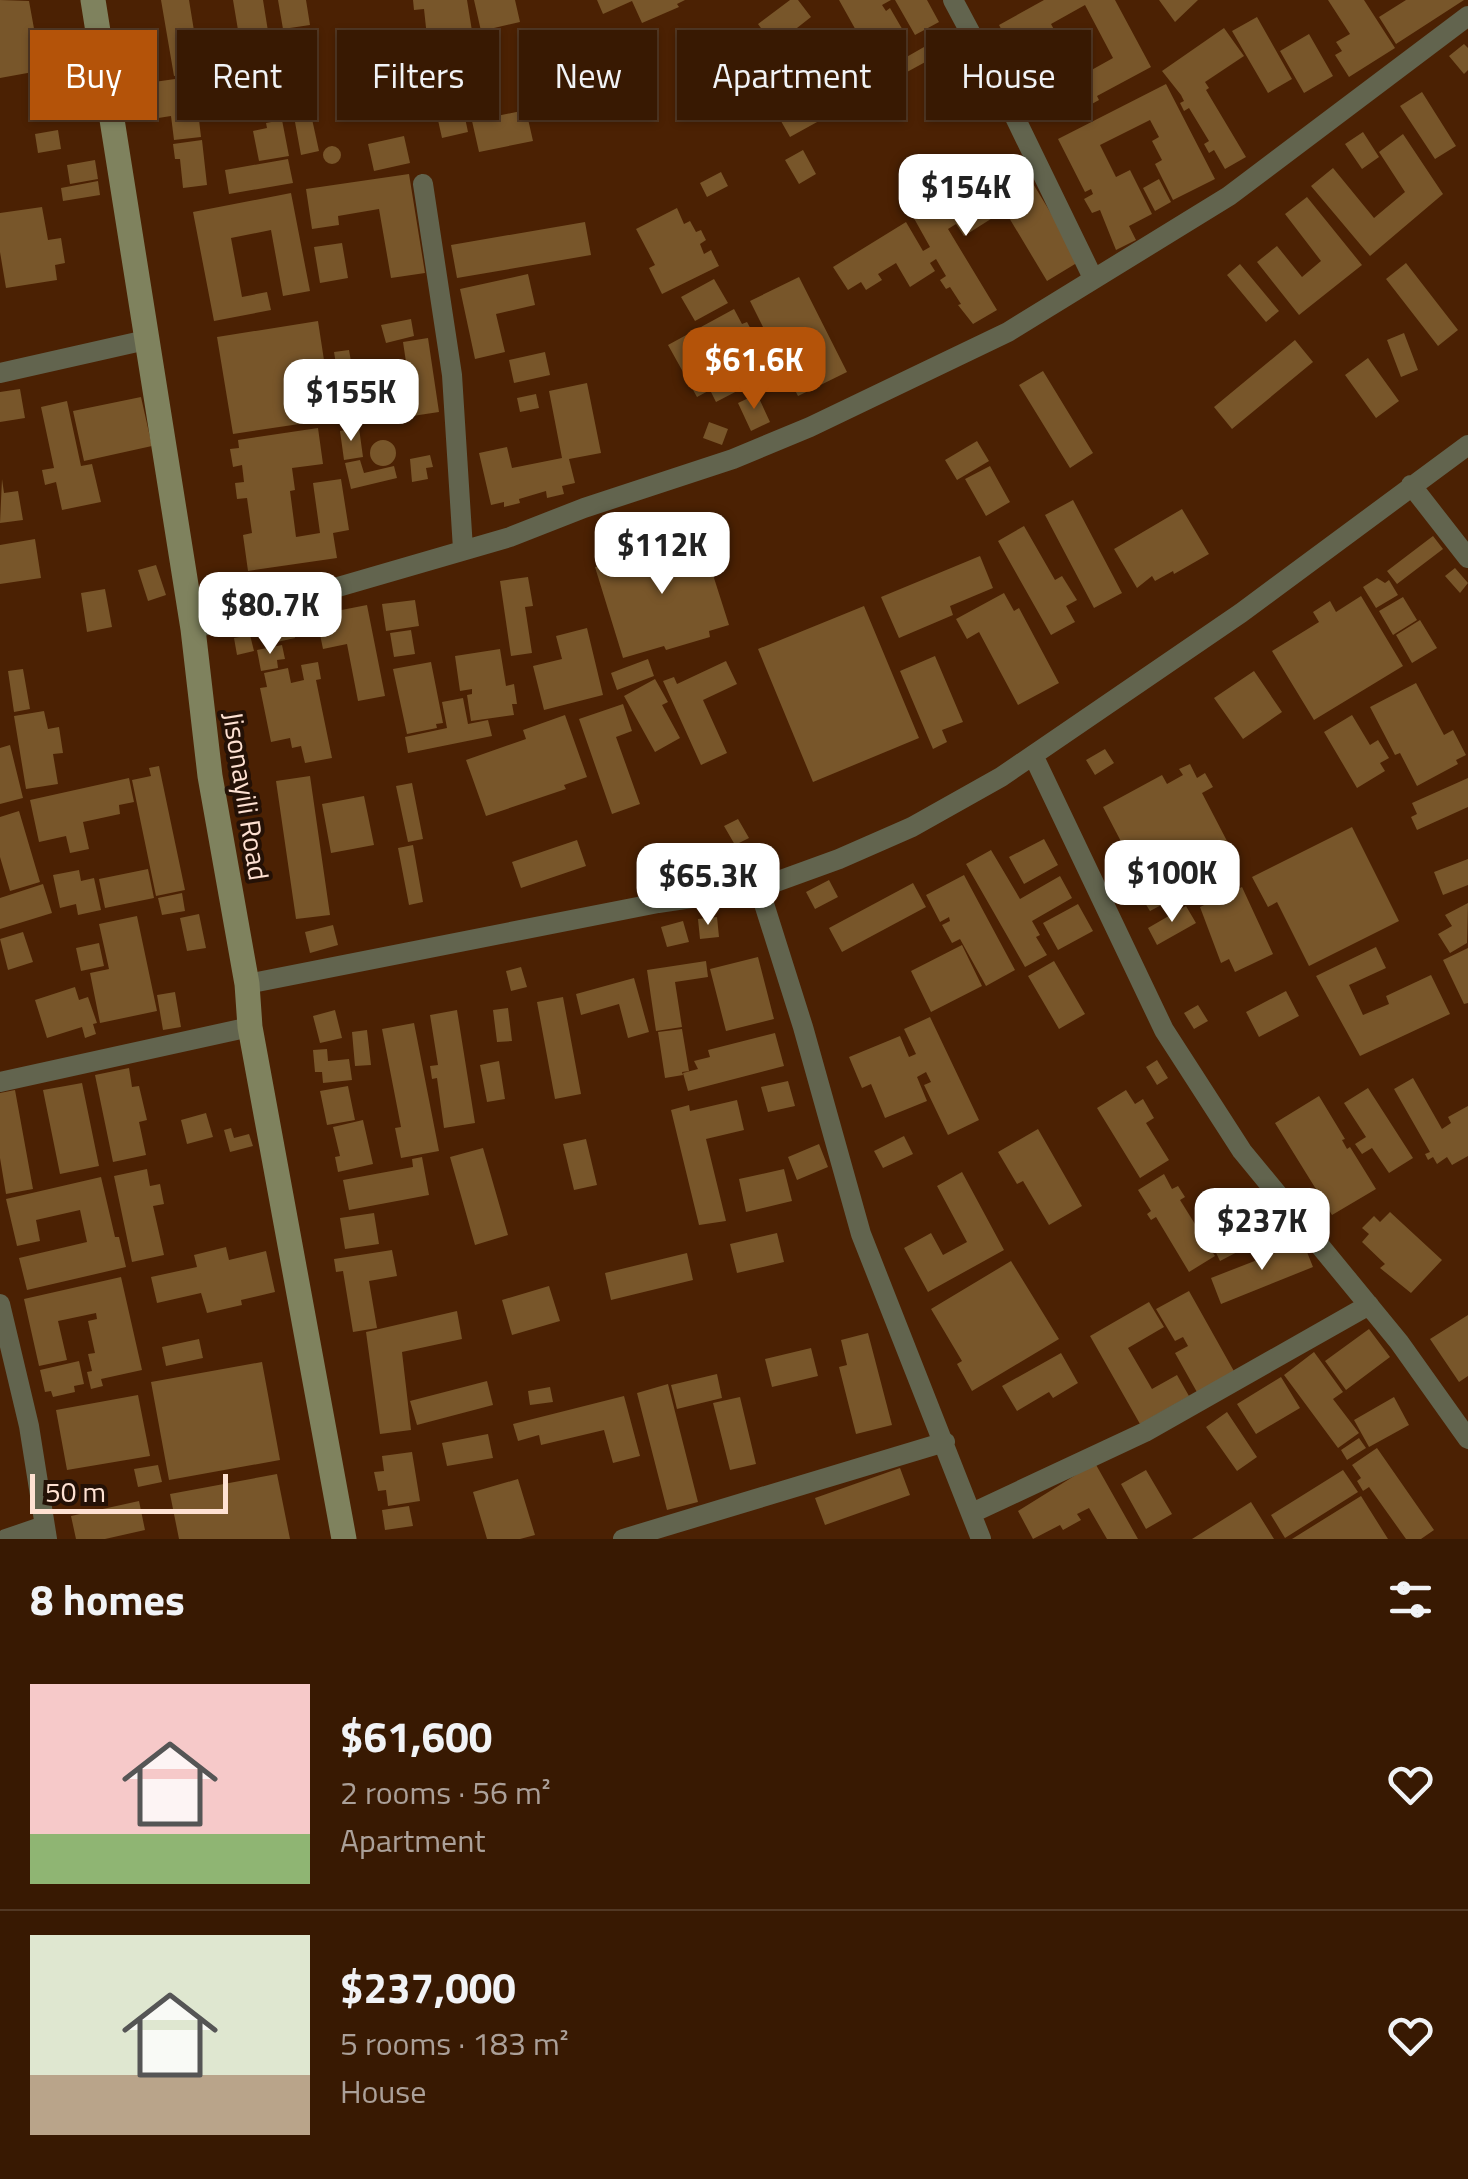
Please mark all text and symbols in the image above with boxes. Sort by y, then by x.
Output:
chip: Buy [30,30,157,120]
chip: Rent [177,30,317,120]
chip: Filters [337,30,499,120]
chip: New [519,30,657,120]
chip: Apartment [677,30,906,120]
chip: House [926,30,1091,120]
pin: $154K [896,154,1036,239]
text: $154K [921,162,1011,210]
pin: $61.6K [673,327,835,412]
text: $61.6K [705,335,803,383]
pin: $155K [281,359,421,444]
text: $155K [306,367,396,415]
pin: $112K [592,512,732,597]
text: $112K [617,520,707,568]
pin: $80.7K [189,572,351,657]
text: $80.7K [221,580,319,628]
street label: Jisonayili Road [212,709,281,883]
pin: $100K [1102,840,1242,925]
pin: $65.3K [627,843,789,928]
text: $100K [1127,848,1217,896]
text: $65.3K [659,851,757,899]
pin: $237K [1192,1188,1332,1273]
text: $237K [1217,1196,1307,1244]
scale bar [30,1469,228,1514]
text: 50 m [45,1470,106,1513]
text: 8 homes [30,1567,185,1631]
icon: filters [1383,1572,1438,1627]
text: $61,600 [340,1704,492,1768]
icon: home [110,1724,230,1844]
icon: heart [1383,1757,1438,1812]
text: 2 rooms · 56 m² [340,1768,551,1816]
text: Apartment [340,1816,486,1864]
text: $237,000 [340,1955,516,2019]
icon: home [110,1975,230,2095]
icon: heart [1383,2008,1438,2063]
text: 5 rooms · 183 m² [340,2019,569,2067]
text: House [340,2067,426,2115]

